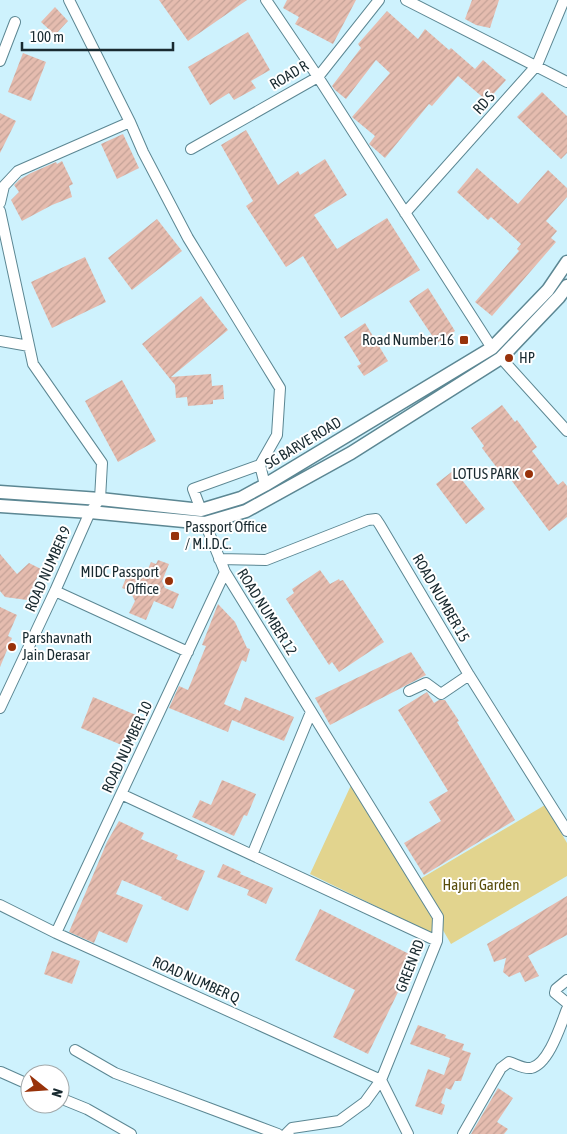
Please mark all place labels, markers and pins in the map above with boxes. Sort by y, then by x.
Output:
place label: Road Number 16 [362,331,454,348]
marker: Road Number 16 [458,334,470,346]
place label: HP [519,349,535,366]
marker: HP [503,352,515,364]
place label: LOTUS PARK [452,465,520,482]
marker: LOTUS PARK [523,468,535,480]
place label: Passport Office / M.I.D.C. [185,518,267,552]
marker: Passport Office / M.I.D.C. [169,530,181,542]
place label: MIDC Passport Office [81,563,159,597]
marker: MIDC Passport Office [163,575,175,587]
place label: Parshavnath Jain Derasar [22,629,92,663]
marker: Parshavnath Jain Derasar [6,641,18,653]

